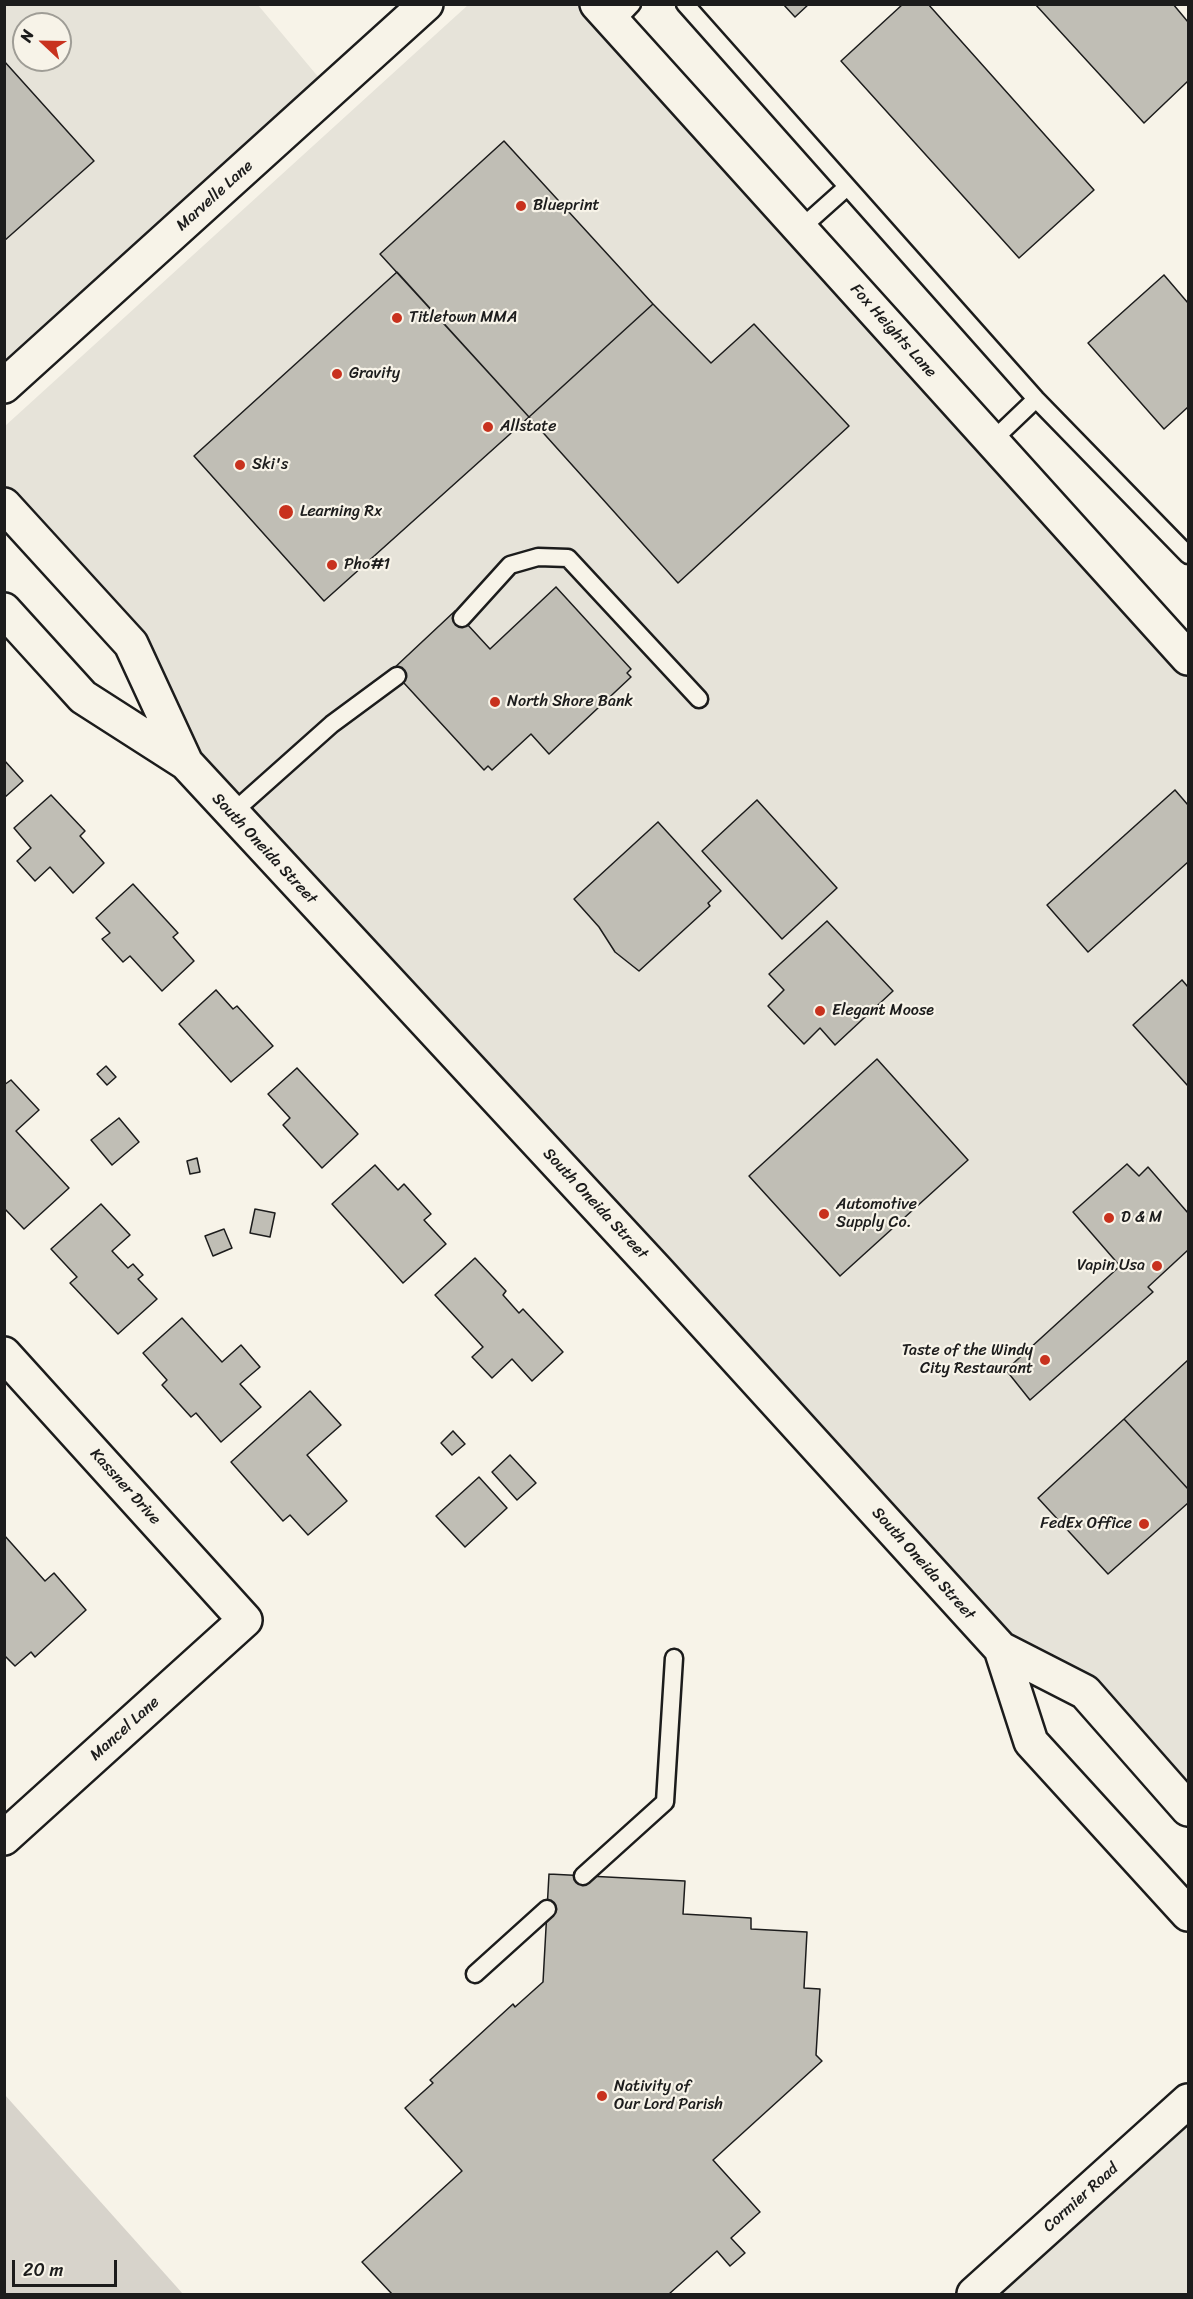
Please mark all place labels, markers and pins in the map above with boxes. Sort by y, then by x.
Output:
place label: Blueprint [533,196,599,216]
marker: Blueprint [514,199,528,213]
place label: Titletown MMA [409,308,518,328]
marker: Titletown MMA [390,311,404,325]
place label: Gravity [349,364,400,384]
marker: Gravity [330,367,344,381]
place label: Allstate [500,417,556,437]
marker: Allstate [481,420,495,434]
place label: Ski's [252,455,288,475]
marker: Ski's [233,458,247,472]
place label: Learning Rx [300,502,382,522]
marker: Learning Rx [277,503,295,521]
place label: Pho#1 [344,555,390,575]
marker: Pho#1 [325,558,339,572]
place label: North Shore Bank [507,692,633,712]
marker: North Shore Bank [488,695,502,709]
place label: Elegant Moose [832,1001,934,1021]
marker: Elegant Moose [813,1004,827,1018]
place label: Automotive Supply Co. [836,1195,917,1233]
marker: Automotive Supply Co. [817,1207,831,1221]
place label: D & M [1121,1208,1162,1228]
marker: D & M [1102,1211,1116,1225]
place label: Vapin Usa [1077,1256,1145,1276]
marker: Vapin Usa [1150,1259,1164,1273]
place label: Taste of the Windy City Restaurant [902,1341,1033,1379]
marker: Taste of the Windy City Restaurant [1038,1353,1052,1367]
place label: FedEx Office [1040,1514,1132,1534]
marker: FedEx Office [1137,1517,1151,1531]
place label: Nativity of Our Lord Parish [614,2077,723,2115]
marker: Nativity of Our Lord Parish [595,2089,609,2103]

